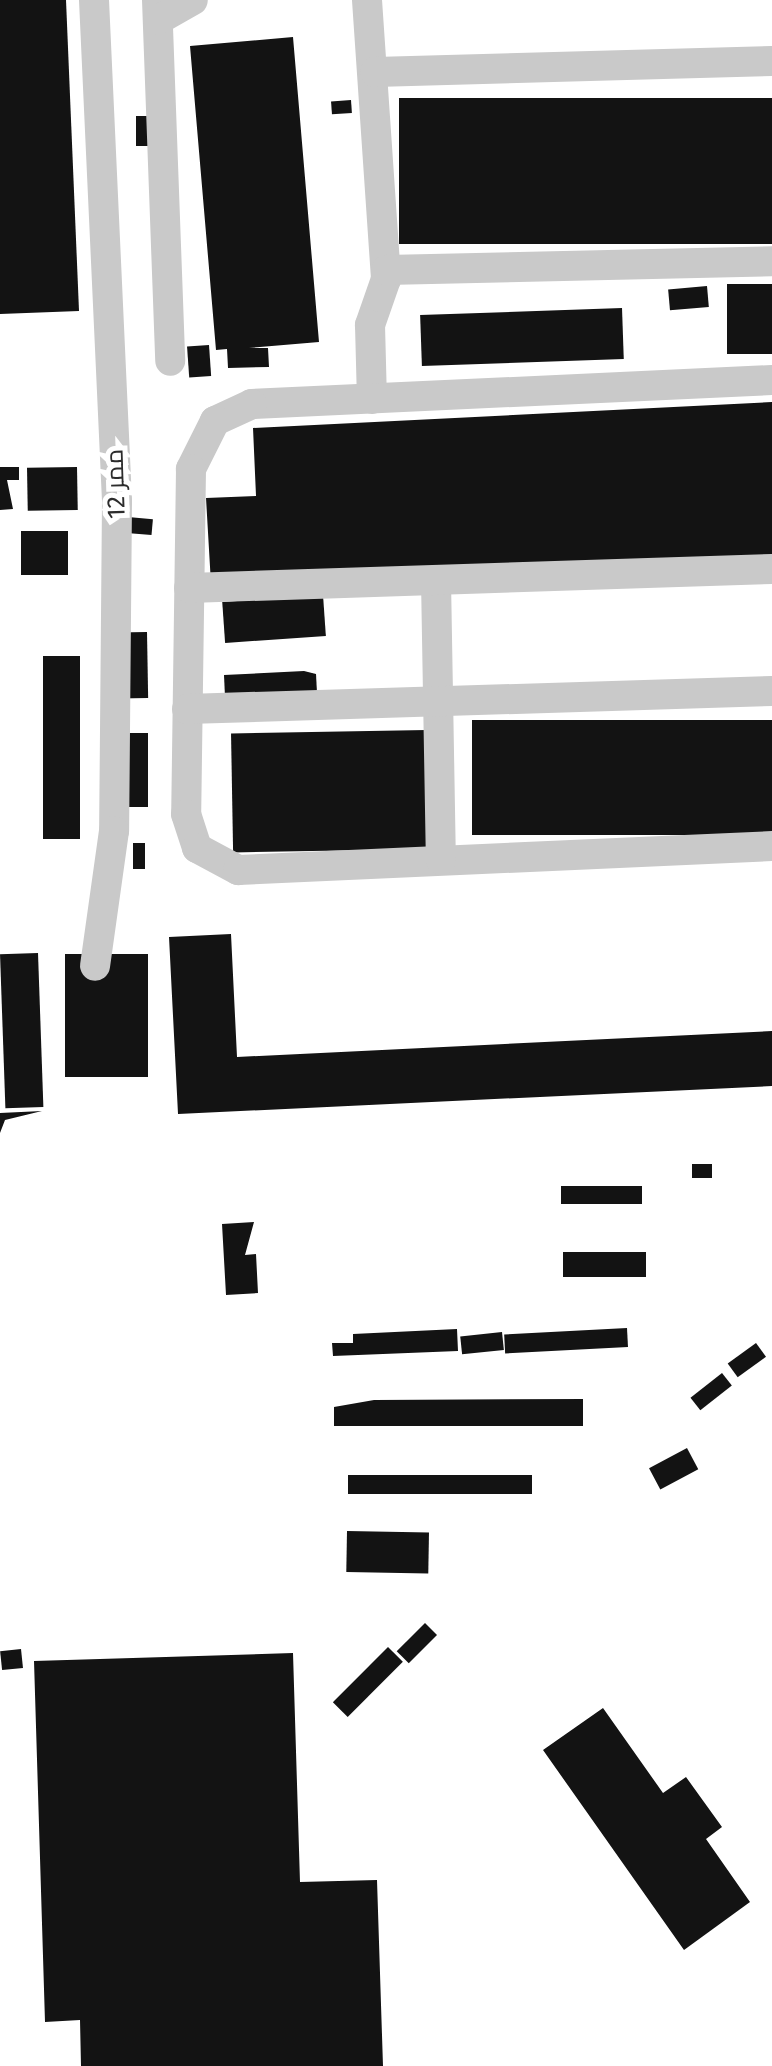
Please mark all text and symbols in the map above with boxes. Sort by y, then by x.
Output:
street label: ممر 12 [100,448,132,520]

